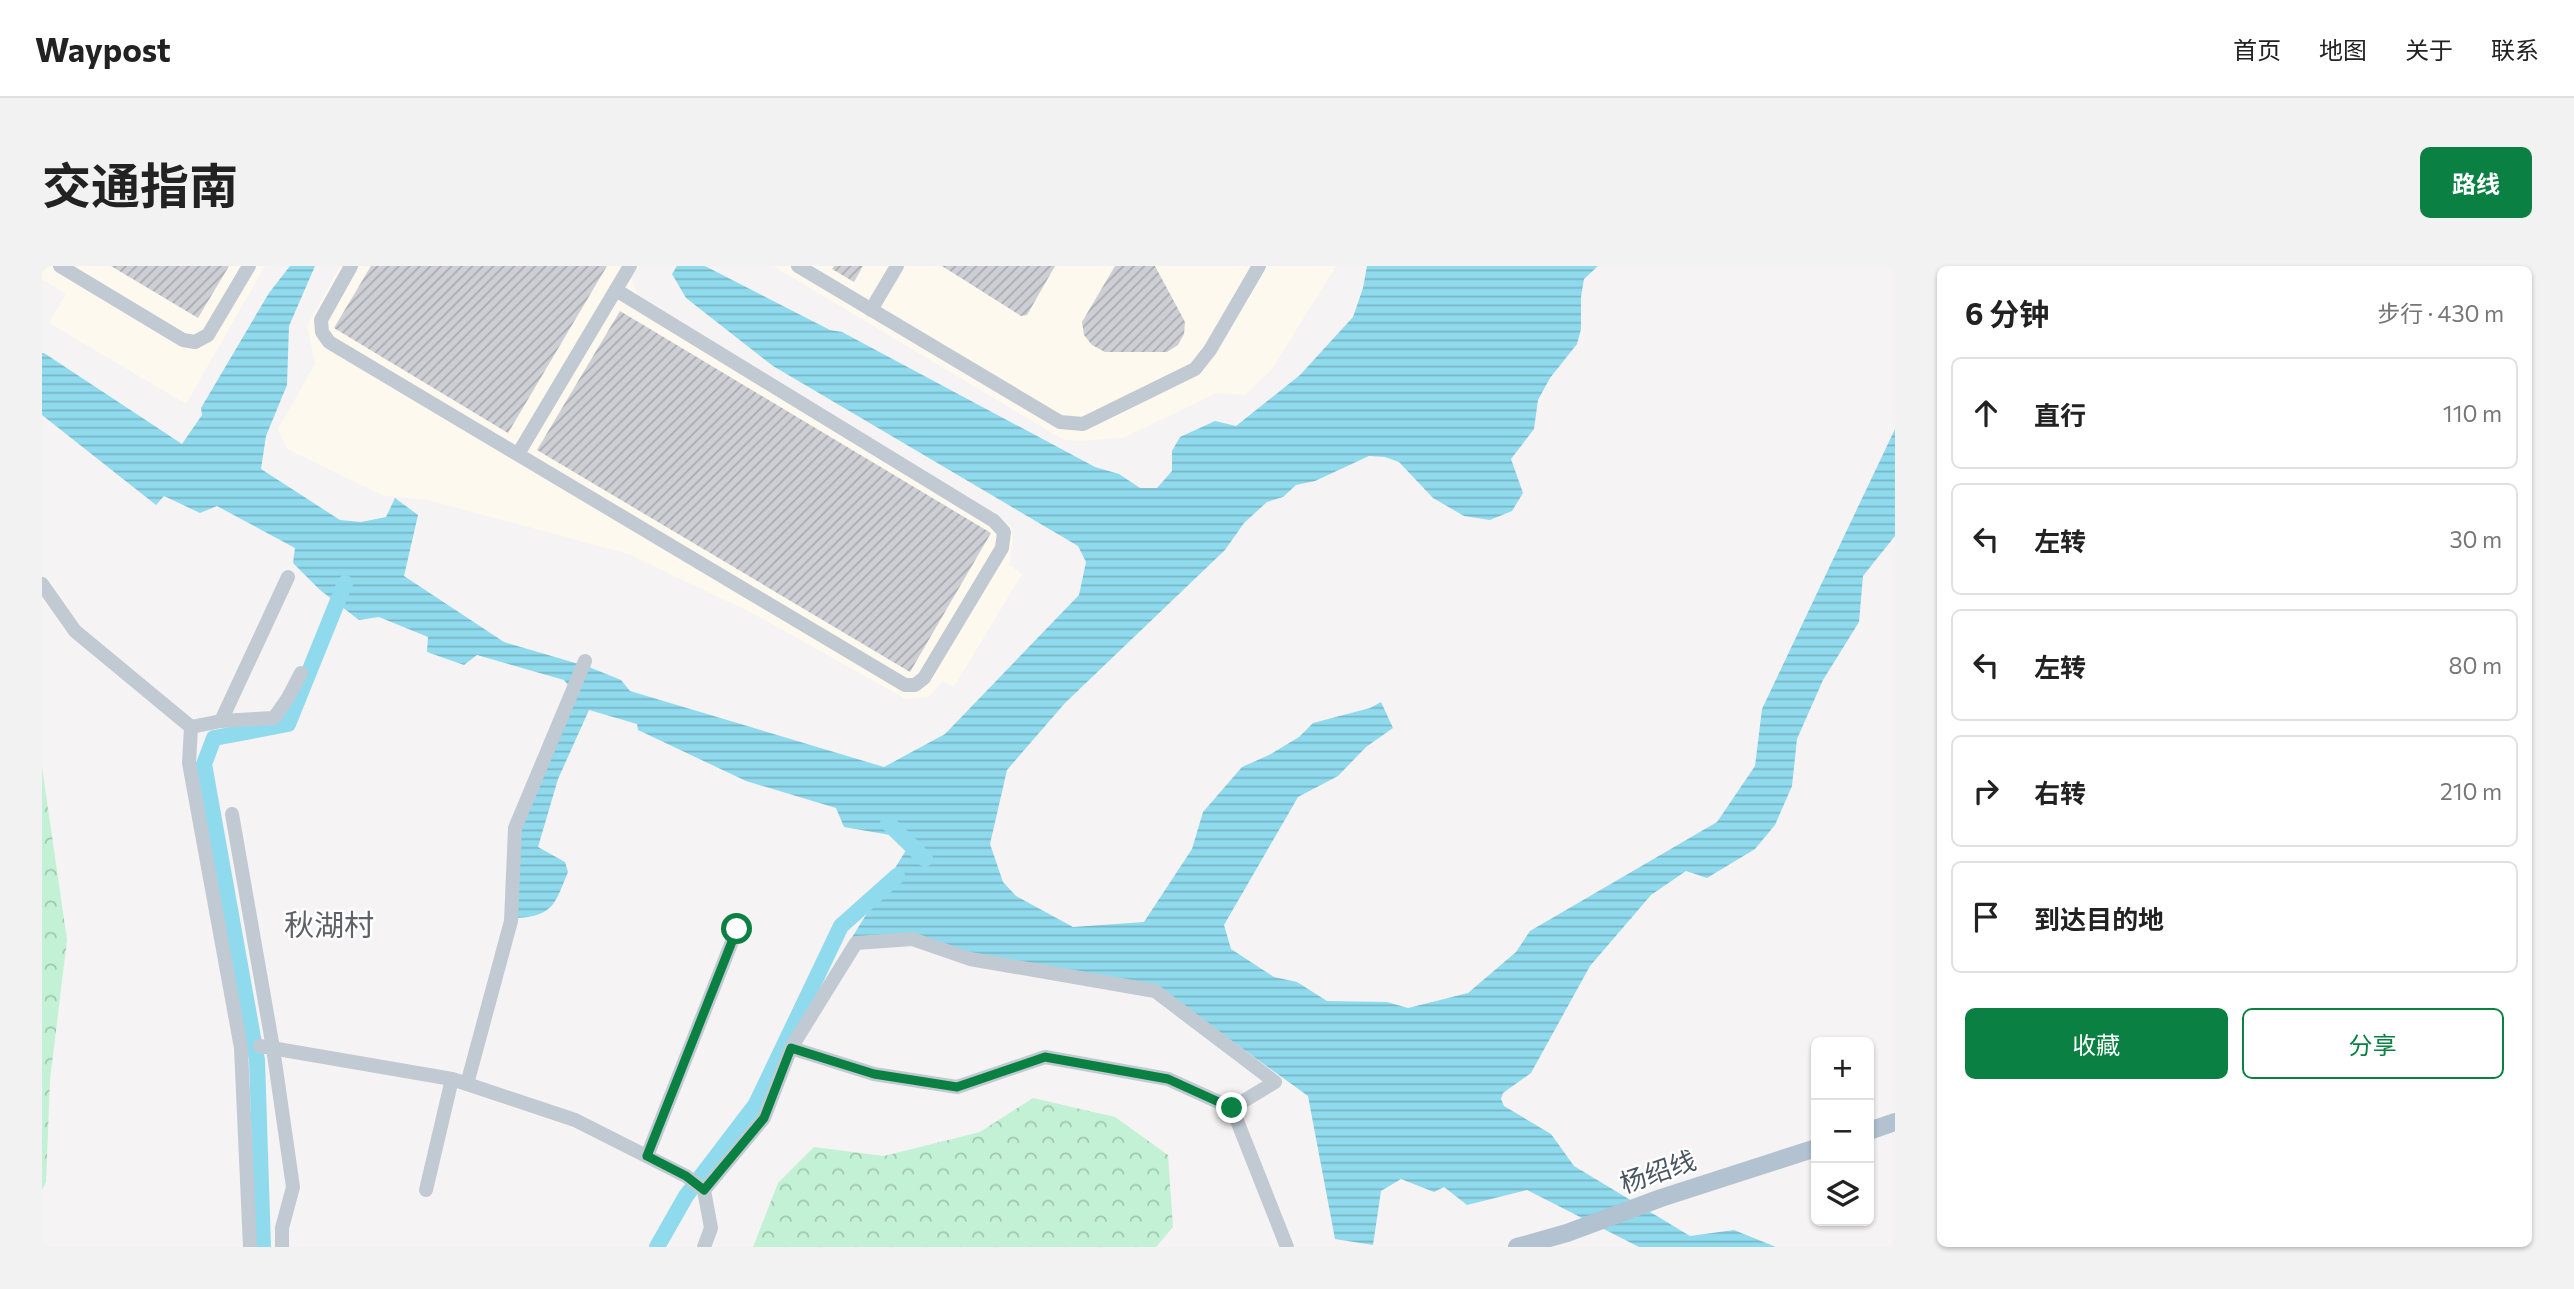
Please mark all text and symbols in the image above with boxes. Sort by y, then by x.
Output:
text: Waypost [35,28,171,69]
text: 首页 [2233,35,2281,64]
text: 地图 [2319,35,2367,64]
text: 关于 [2405,35,2453,64]
text: 联系 [2491,35,2539,64]
button: 路线 [2420,147,2532,218]
text: 交通指南 [42,154,238,214]
text: 6 分钟 [1965,294,2049,331]
text: 步行 · 430 m [2377,299,2504,327]
icon: ahead [1967,394,2005,432]
text: 直行 [2034,399,2086,430]
text: 110 m [2443,399,2502,427]
icon: left [1967,520,2005,558]
text: 左转 [2034,525,2086,556]
text: 30 m [2449,525,2502,553]
icon: left [1967,646,2005,684]
text: 左转 [2034,651,2086,682]
text: 80 m [2449,651,2502,679]
icon: right [1967,772,2005,810]
text: 右转 [2034,777,2086,808]
text: 210 m [2440,777,2502,805]
icon: arrive [1967,898,2005,936]
text: 到达目的地 [2034,903,2164,934]
district label: 秋湖村 [284,905,374,942]
route start [721,913,752,944]
button: 收藏 [1965,1008,2228,1079]
button: 分享 [2242,1008,2504,1079]
map controls [1811,1037,1874,1226]
button: + [1811,1037,1874,1100]
route end [1216,1092,1247,1123]
button: − [1811,1100,1874,1163]
street label: 杨绍线 [1616,1143,1699,1198]
button: layers [1811,1163,1874,1226]

